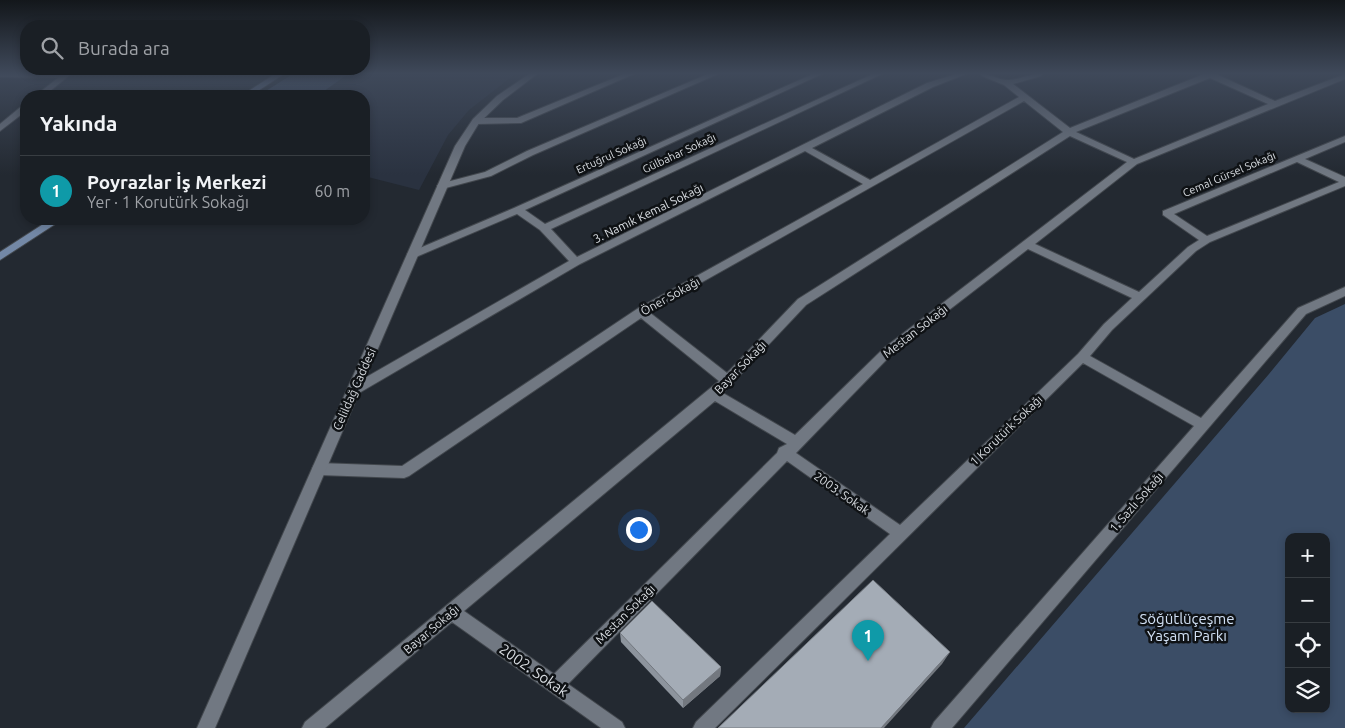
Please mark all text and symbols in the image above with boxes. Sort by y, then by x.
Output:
search box [20,20,370,75]
icon: search [38,34,66,62]
text: Burada ara [78,37,170,59]
text: Yakında [40,111,117,135]
street label: Gülbahar Sokağı [640,131,718,175]
street label: Ertuğrul Sokağı [574,134,648,176]
street label: Cemal Gürsel Sokağı [1181,149,1277,199]
text: Poyrazlar İş Merkezi [87,171,266,193]
street label: 3. Namık Kemal Sokağı [591,181,705,245]
text: 1 [51,182,61,200]
text: 60 m [314,182,350,200]
text: Yer · 1 Korutürk Sokağı [87,193,249,211]
street label: Öner Sokağı [638,274,702,318]
street label: Mestan Sokağı [880,302,950,360]
street label: Bayar Sokağı [712,338,768,396]
street label: Celildağ Caddesi [330,346,378,432]
street label: 1 Korutürk Sokağı [967,392,1045,468]
street label: 2003. Sokak [812,469,872,517]
street label: 1. Sazlı Sokağı [1107,470,1165,534]
your location [626,517,652,543]
map controls [1285,533,1330,713]
button: + [1285,533,1330,578]
button: − [1285,578,1330,623]
street label: Mestan Sokağı [593,582,657,646]
street label: Bayar Sokağı [401,602,461,656]
park label: Söğütlüçeşme Yaşam Parkı [1139,610,1235,644]
pin: 1 [852,620,884,661]
button: locate [1285,623,1330,668]
street label: 2002. Sokak [496,640,572,700]
button: layers [1285,668,1330,713]

